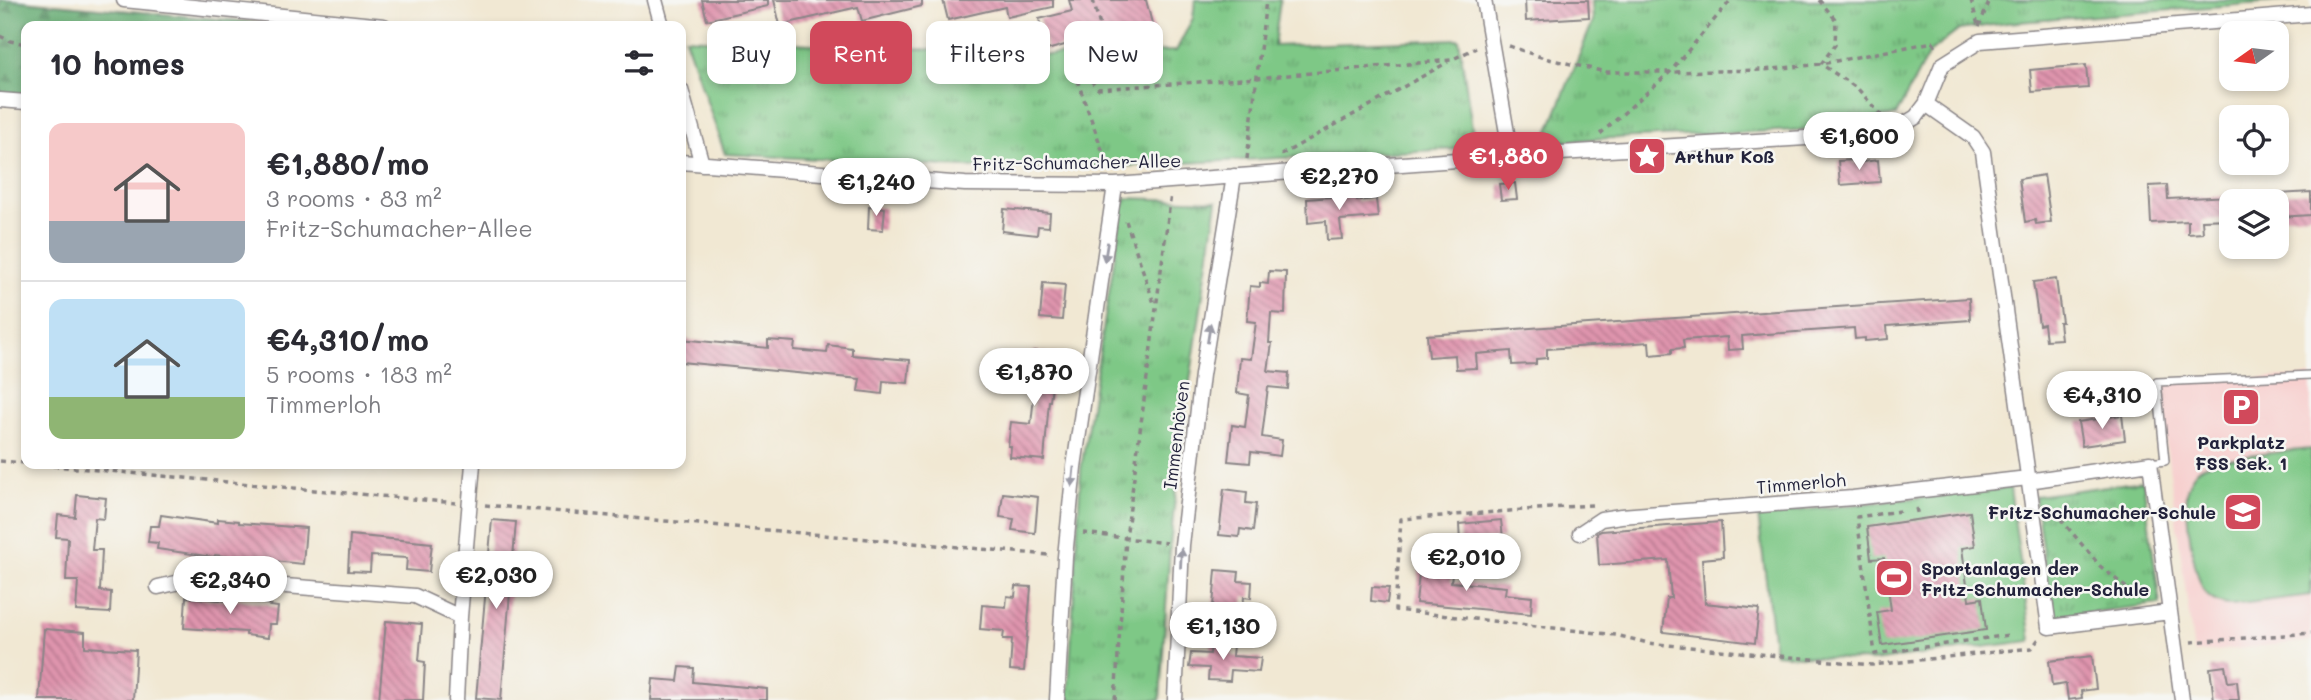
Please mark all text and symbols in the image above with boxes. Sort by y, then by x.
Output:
chip: Buy [707,21,796,84]
chip: Rent [810,21,912,84]
chip: Filters [926,21,1050,84]
chip: New [1064,21,1163,84]
north arrow [2219,21,2289,91]
map controls [2219,21,2289,259]
text: 10 homes [49,43,185,83]
icon: filters [620,44,658,82]
button: locate [2219,105,2289,175]
pin: €1,600 [1802,113,1916,172]
text: €1,600 [1819,120,1899,150]
pin: €1,880 [1451,132,1565,192]
place icon: Arthur Koß [1626,135,1668,177]
text: €1,880 [1468,140,1548,170]
text: €1,880/mo [266,143,429,183]
place label: Arthur Koß [1674,144,1775,168]
street label: Fritz-Schumacher-Allee [972,148,1182,176]
icon: home [105,151,189,235]
pin: €2,270 [1282,152,1396,212]
pin: €1,240 [819,158,933,218]
text: €2,270 [1299,160,1379,190]
text: €1,240 [837,166,915,196]
text: 3 rooms · 83 m² [266,183,442,213]
button: layers [2219,189,2289,259]
text: Fritz-Schumacher-Allee [266,213,533,243]
one-way arrow [1101,241,1112,263]
text: €4,310/mo [266,319,429,359]
one-way arrow [1204,322,1215,344]
icon: home [105,327,189,411]
pin: €1,870 [977,348,1091,408]
text: €1,870 [995,356,1073,386]
text: 5 rooms · 183 m² [266,359,452,389]
pin: €4,310 [2045,372,2159,431]
street label: Immenhöven [1157,379,1195,491]
text: €4,310 [2062,379,2142,409]
parking icon: Parkplatz FSS Sek. 1 [2220,386,2262,428]
text: Timmerloh [266,389,381,419]
place label: Parkplatz FSS Sek. 1 [2195,430,2287,475]
one-way arrow [1067,466,1078,488]
street label: Timmerloh [1755,467,1847,499]
school or university icon: Fritz-Schumacher-Schule [2222,491,2264,533]
place label: Fritz-Schumacher-Schule [1988,500,2216,524]
pin: €2,010 [1409,534,1523,593]
text: €2,010 [1427,541,1505,571]
one-way arrow [1176,547,1187,569]
pin: €2,030 [439,552,553,611]
pin: €2,340 [173,556,287,616]
place label: Sportanlagen der Fritz-Schumacher-Schule [1921,556,2149,601]
sports icon: Sportanlagen der Fritz-Schumacher-Schule [1873,557,1915,599]
text: €2,030 [455,559,537,589]
text: €2,340 [189,564,271,594]
pin: €1,130 [1166,602,1280,662]
text: €1,130 [1186,610,1260,640]

